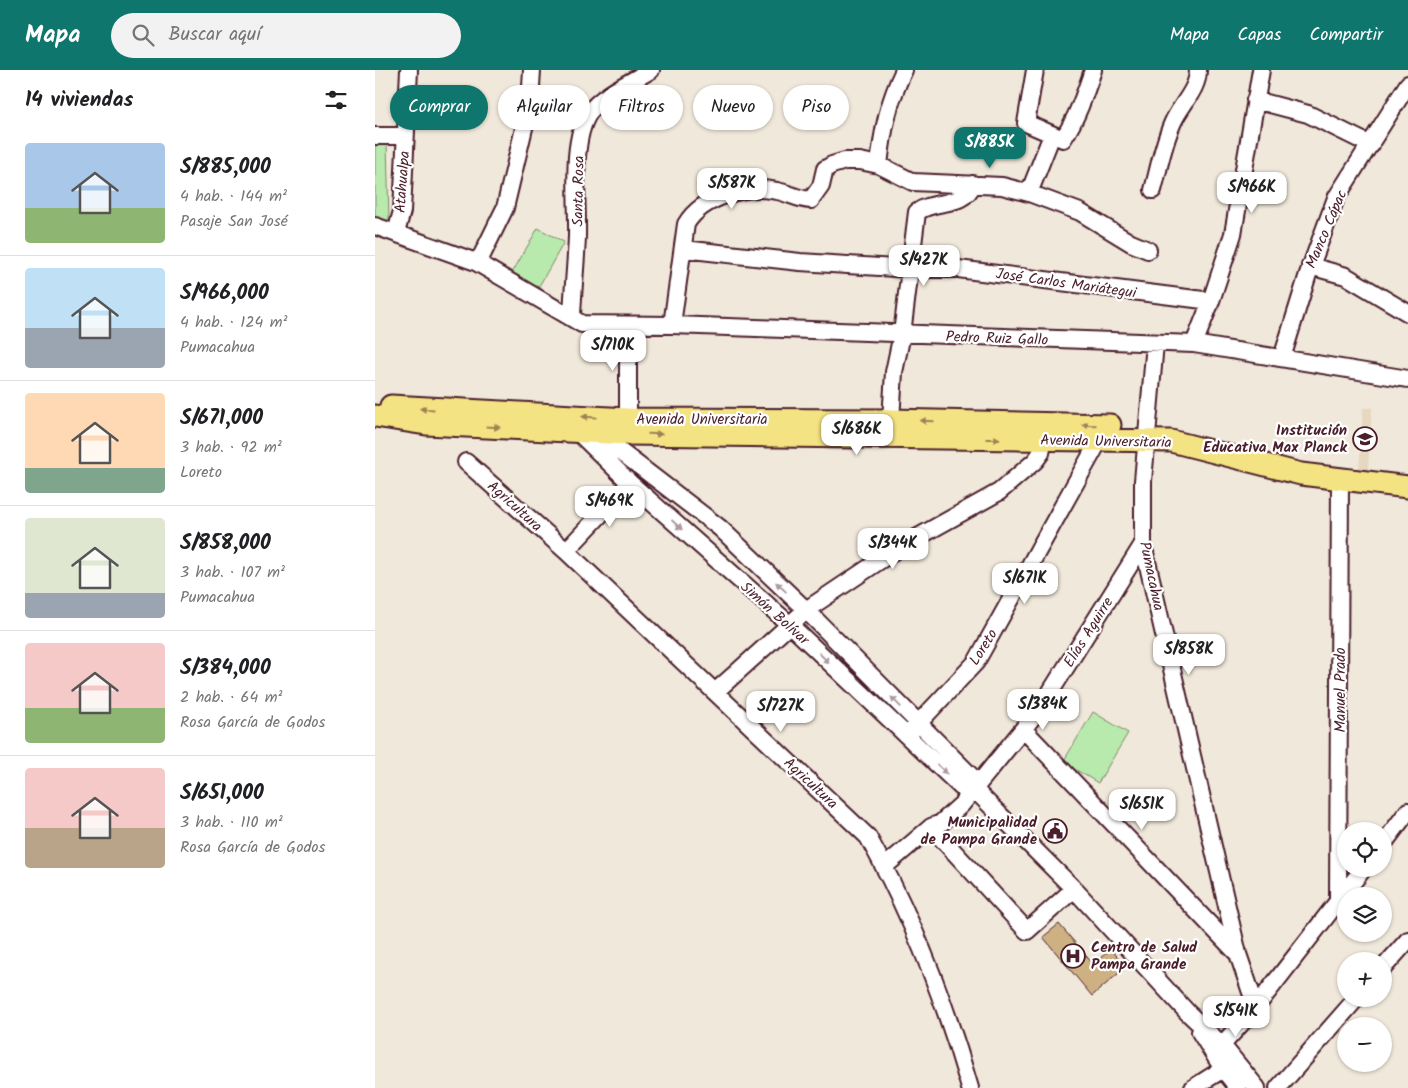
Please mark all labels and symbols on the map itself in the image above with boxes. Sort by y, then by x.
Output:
pin: S/885K [949,126,1031,169]
street label: Atahualpa [389,150,417,214]
street label: Santa Rosa [566,155,592,227]
pin: S/587K [691,168,773,210]
pin: S/966K [1211,172,1293,214]
street label: Manco Cápac [1300,186,1354,272]
pin: S/427K [883,244,965,287]
street label: José Carlos Mariátegui [994,262,1139,306]
street label: Pedro Ruiz Gallo [945,325,1049,353]
pin: S/710K [572,330,654,372]
one-way arrow [419,404,435,412]
street label: Avenida Universitaria [636,408,768,432]
one-way arrow [581,413,597,421]
pin: S/686K [816,414,898,456]
one-way arrow [919,417,935,425]
place label: Institución Educativa Max Planck [1203,419,1348,460]
one-way arrow [1081,420,1097,428]
one-way arrow [485,424,501,432]
school or university icon: Institución Educativa Max Planck [1352,426,1378,452]
street label: Avenida Universitaria [1040,429,1172,455]
one-way arrow [648,430,664,438]
one-way arrow [985,435,1001,443]
street label: Agricultura [481,475,547,538]
pin: S/469K [569,486,651,528]
one-way arrow [671,519,683,531]
pin: S/344K [852,528,934,570]
street label: Pumacahua [1132,539,1170,613]
pin: S/671K [984,562,1066,605]
street label: Simón Bolívar [734,576,815,652]
one-way arrow [776,581,788,593]
street label: Elías Aguirre [1058,592,1120,672]
street label: Loreto [963,624,1005,671]
pin: S/858K [1148,634,1230,676]
street label: Manuel Prado [1329,647,1353,732]
one-way arrow [817,652,829,664]
pin: S/384K [1002,688,1084,731]
pin: S/727K [740,690,822,733]
one-way arrow [890,696,902,708]
street label: Agricultura [777,752,843,815]
one-way arrow [935,763,947,775]
pin: S/651K [1101,788,1183,831]
place label: Municipalidad de Pampa Grande [920,811,1038,852]
public building icon: Municipalidad de Pampa Grande [1042,818,1068,844]
place label: Centro de Salud Pampa Grande [1091,936,1198,977]
hospital icon: Centro de Salud Pampa Grande [1060,943,1086,969]
pin: S/541K [1195,996,1277,1038]

